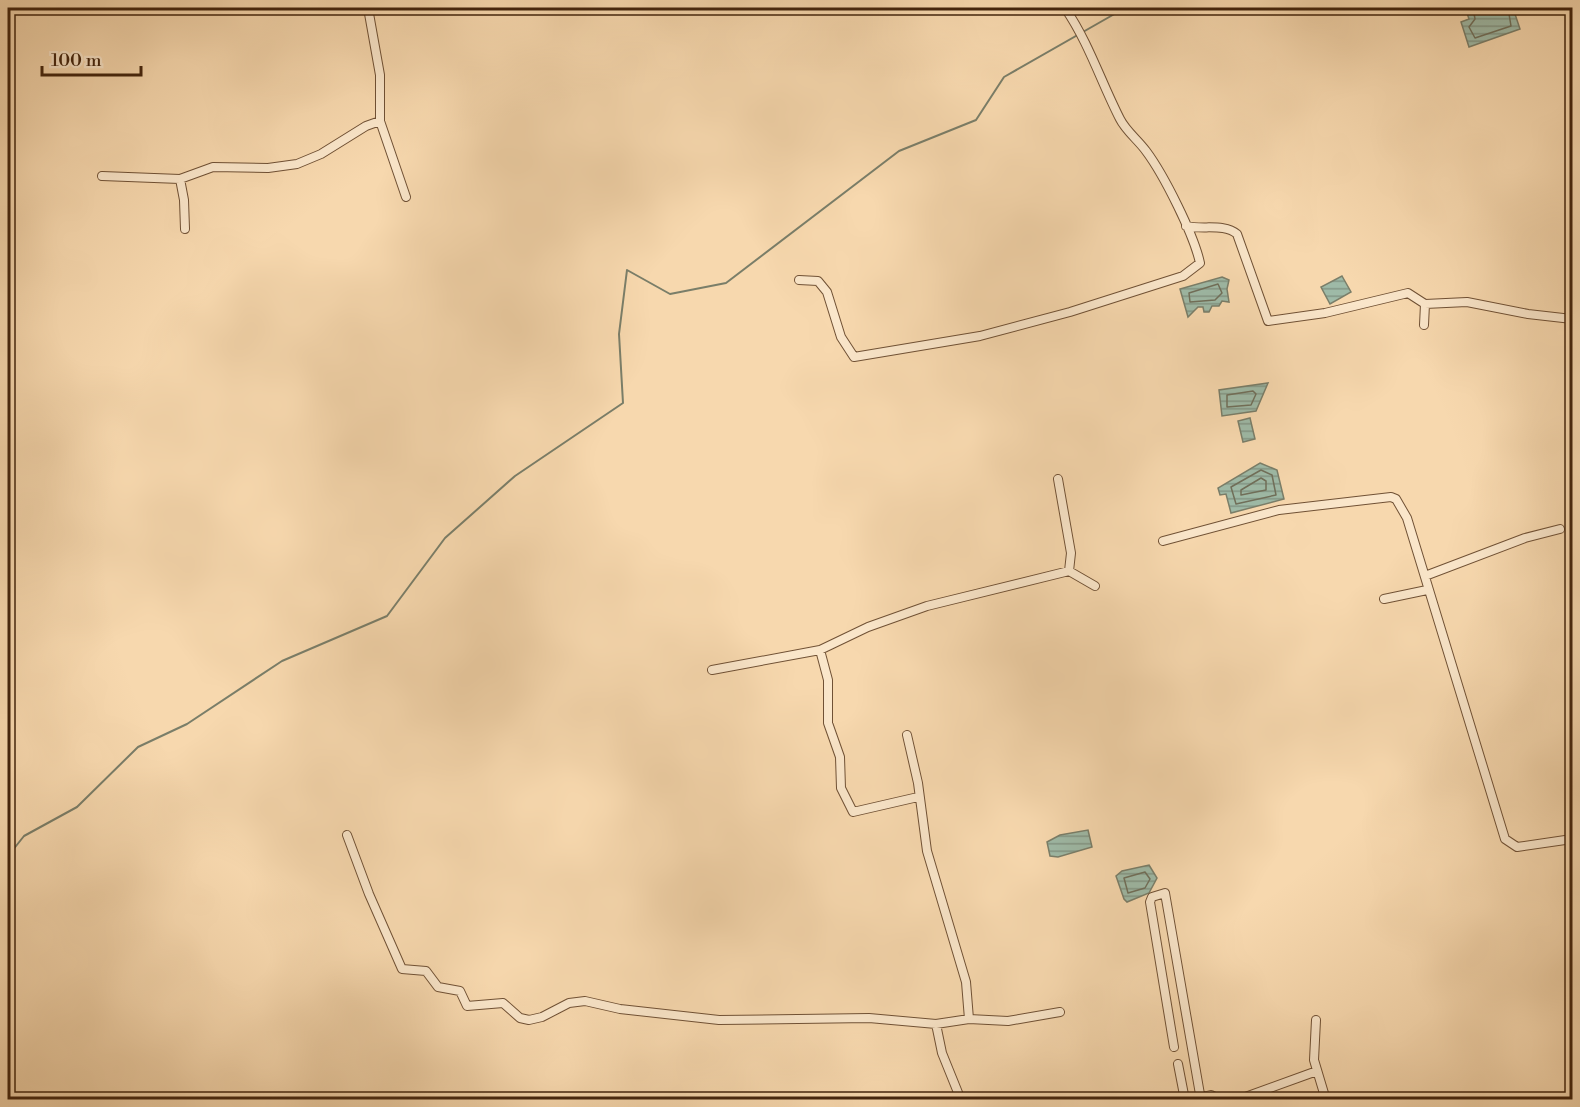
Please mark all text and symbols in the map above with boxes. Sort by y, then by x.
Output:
scale bar [42,39,141,77]
text: 100 m [51,49,102,72]

